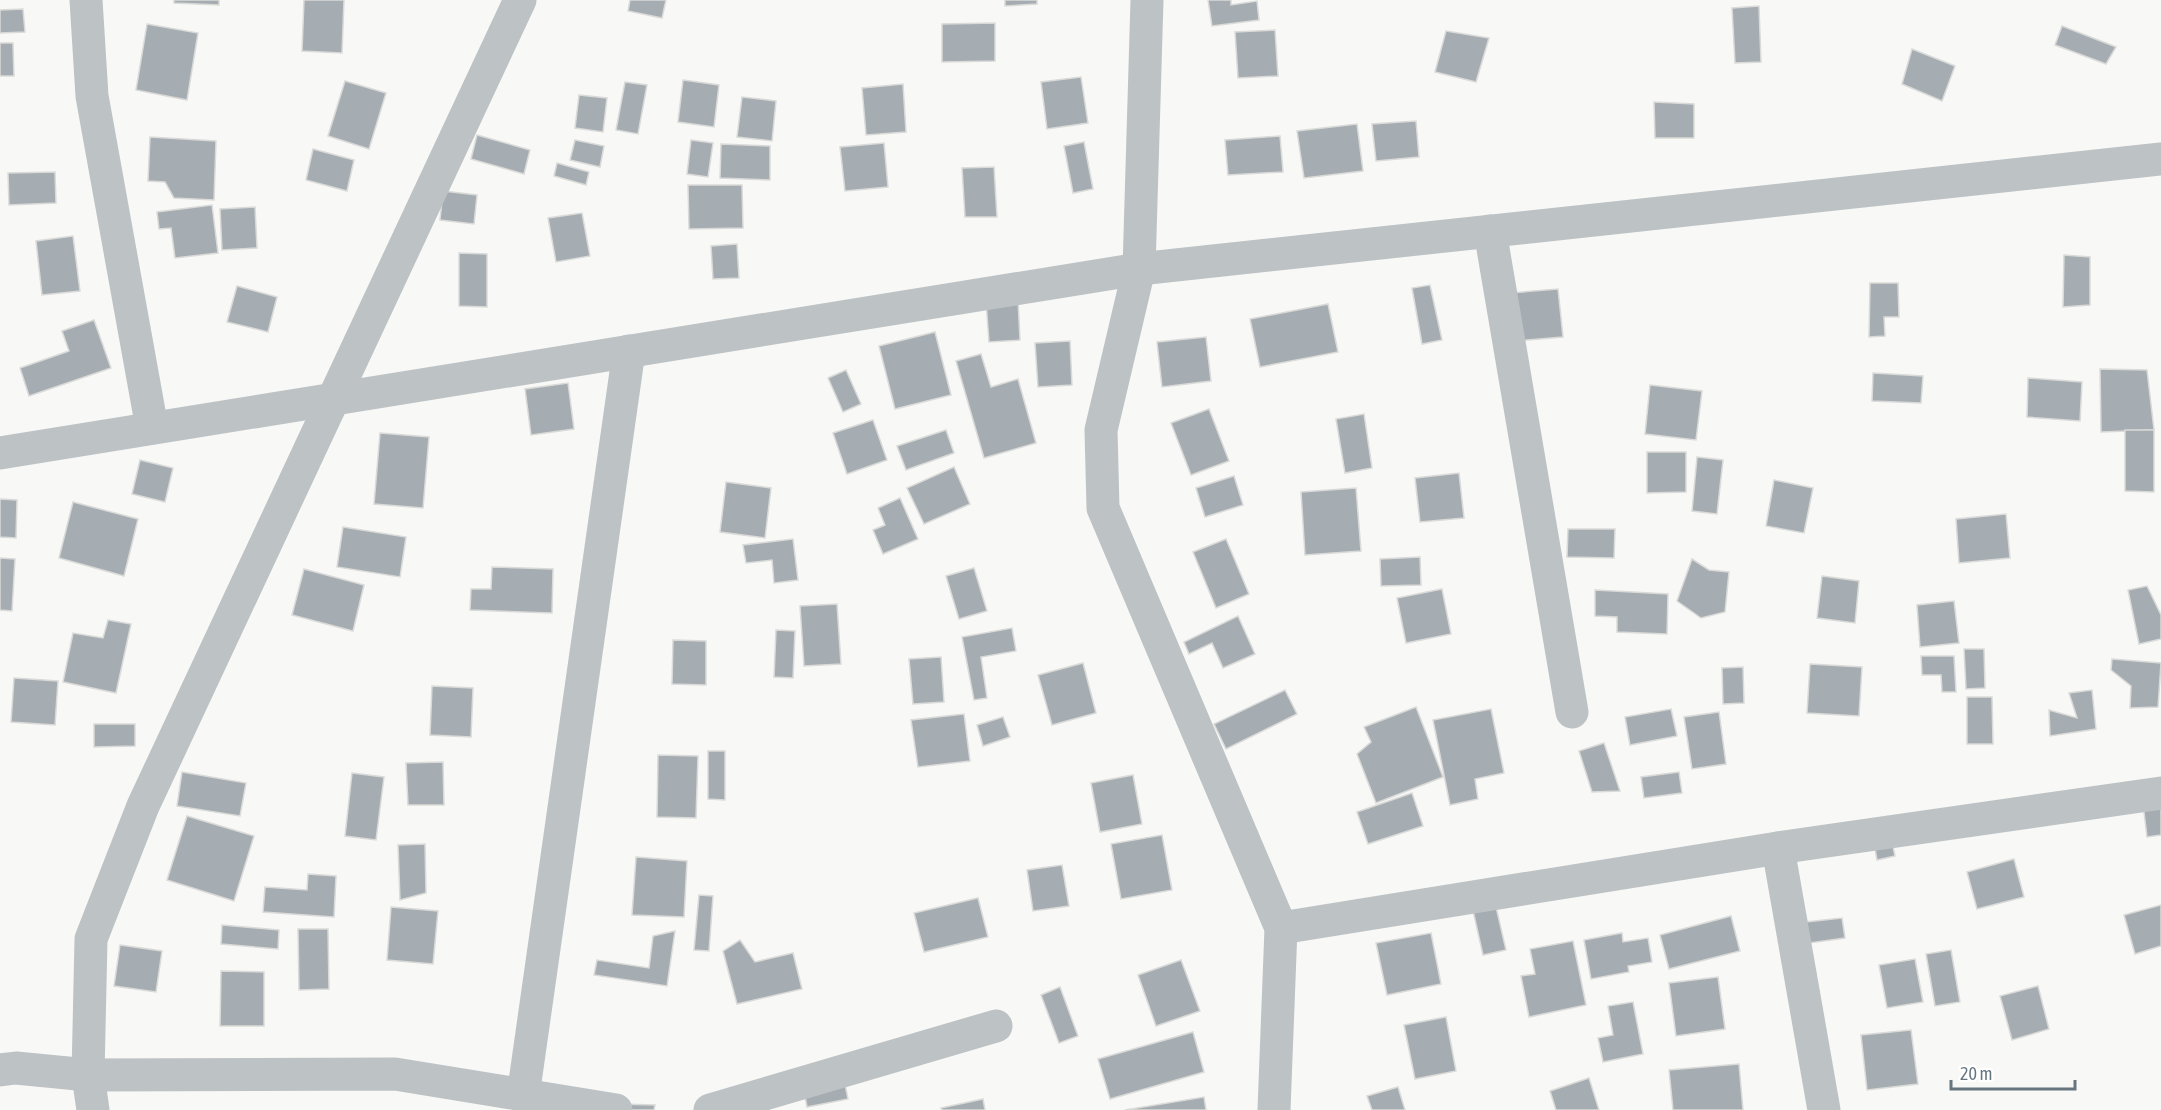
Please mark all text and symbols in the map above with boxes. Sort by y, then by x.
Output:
scale bar [1951,1053,2076,1091]
text: 20 m [1960,1063,1992,1084]

